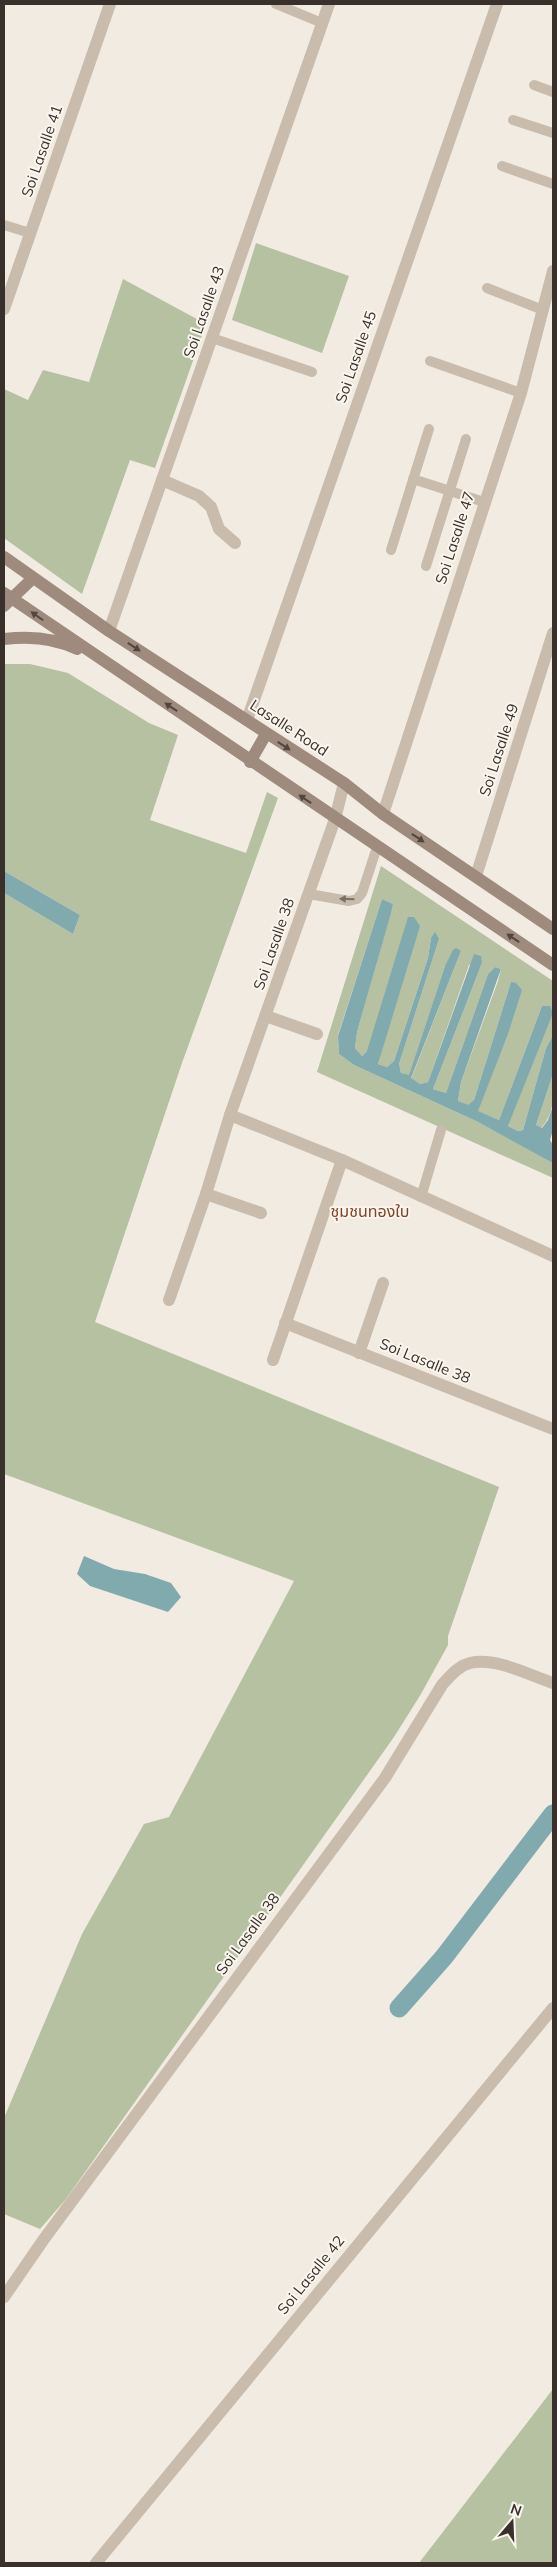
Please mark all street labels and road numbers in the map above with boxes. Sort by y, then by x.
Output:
street label: Soi Lasalle 41 [17,102,66,199]
street label: Soi Lasalle 43 [179,263,228,360]
street label: Soi Lasalle 45 [331,308,380,405]
street label: Soi Lasalle 47 [431,489,478,587]
street label: Lasalle Road [247,695,332,760]
street label: Soi Lasalle 49 [475,701,522,799]
street label: Soi Lasalle 38 [249,895,298,992]
street label: Soi Lasalle 38 [377,1334,473,1387]
street label: Soi Lasalle 38 [212,1889,284,1978]
street label: Soi Lasalle 42 [273,2231,348,2318]

